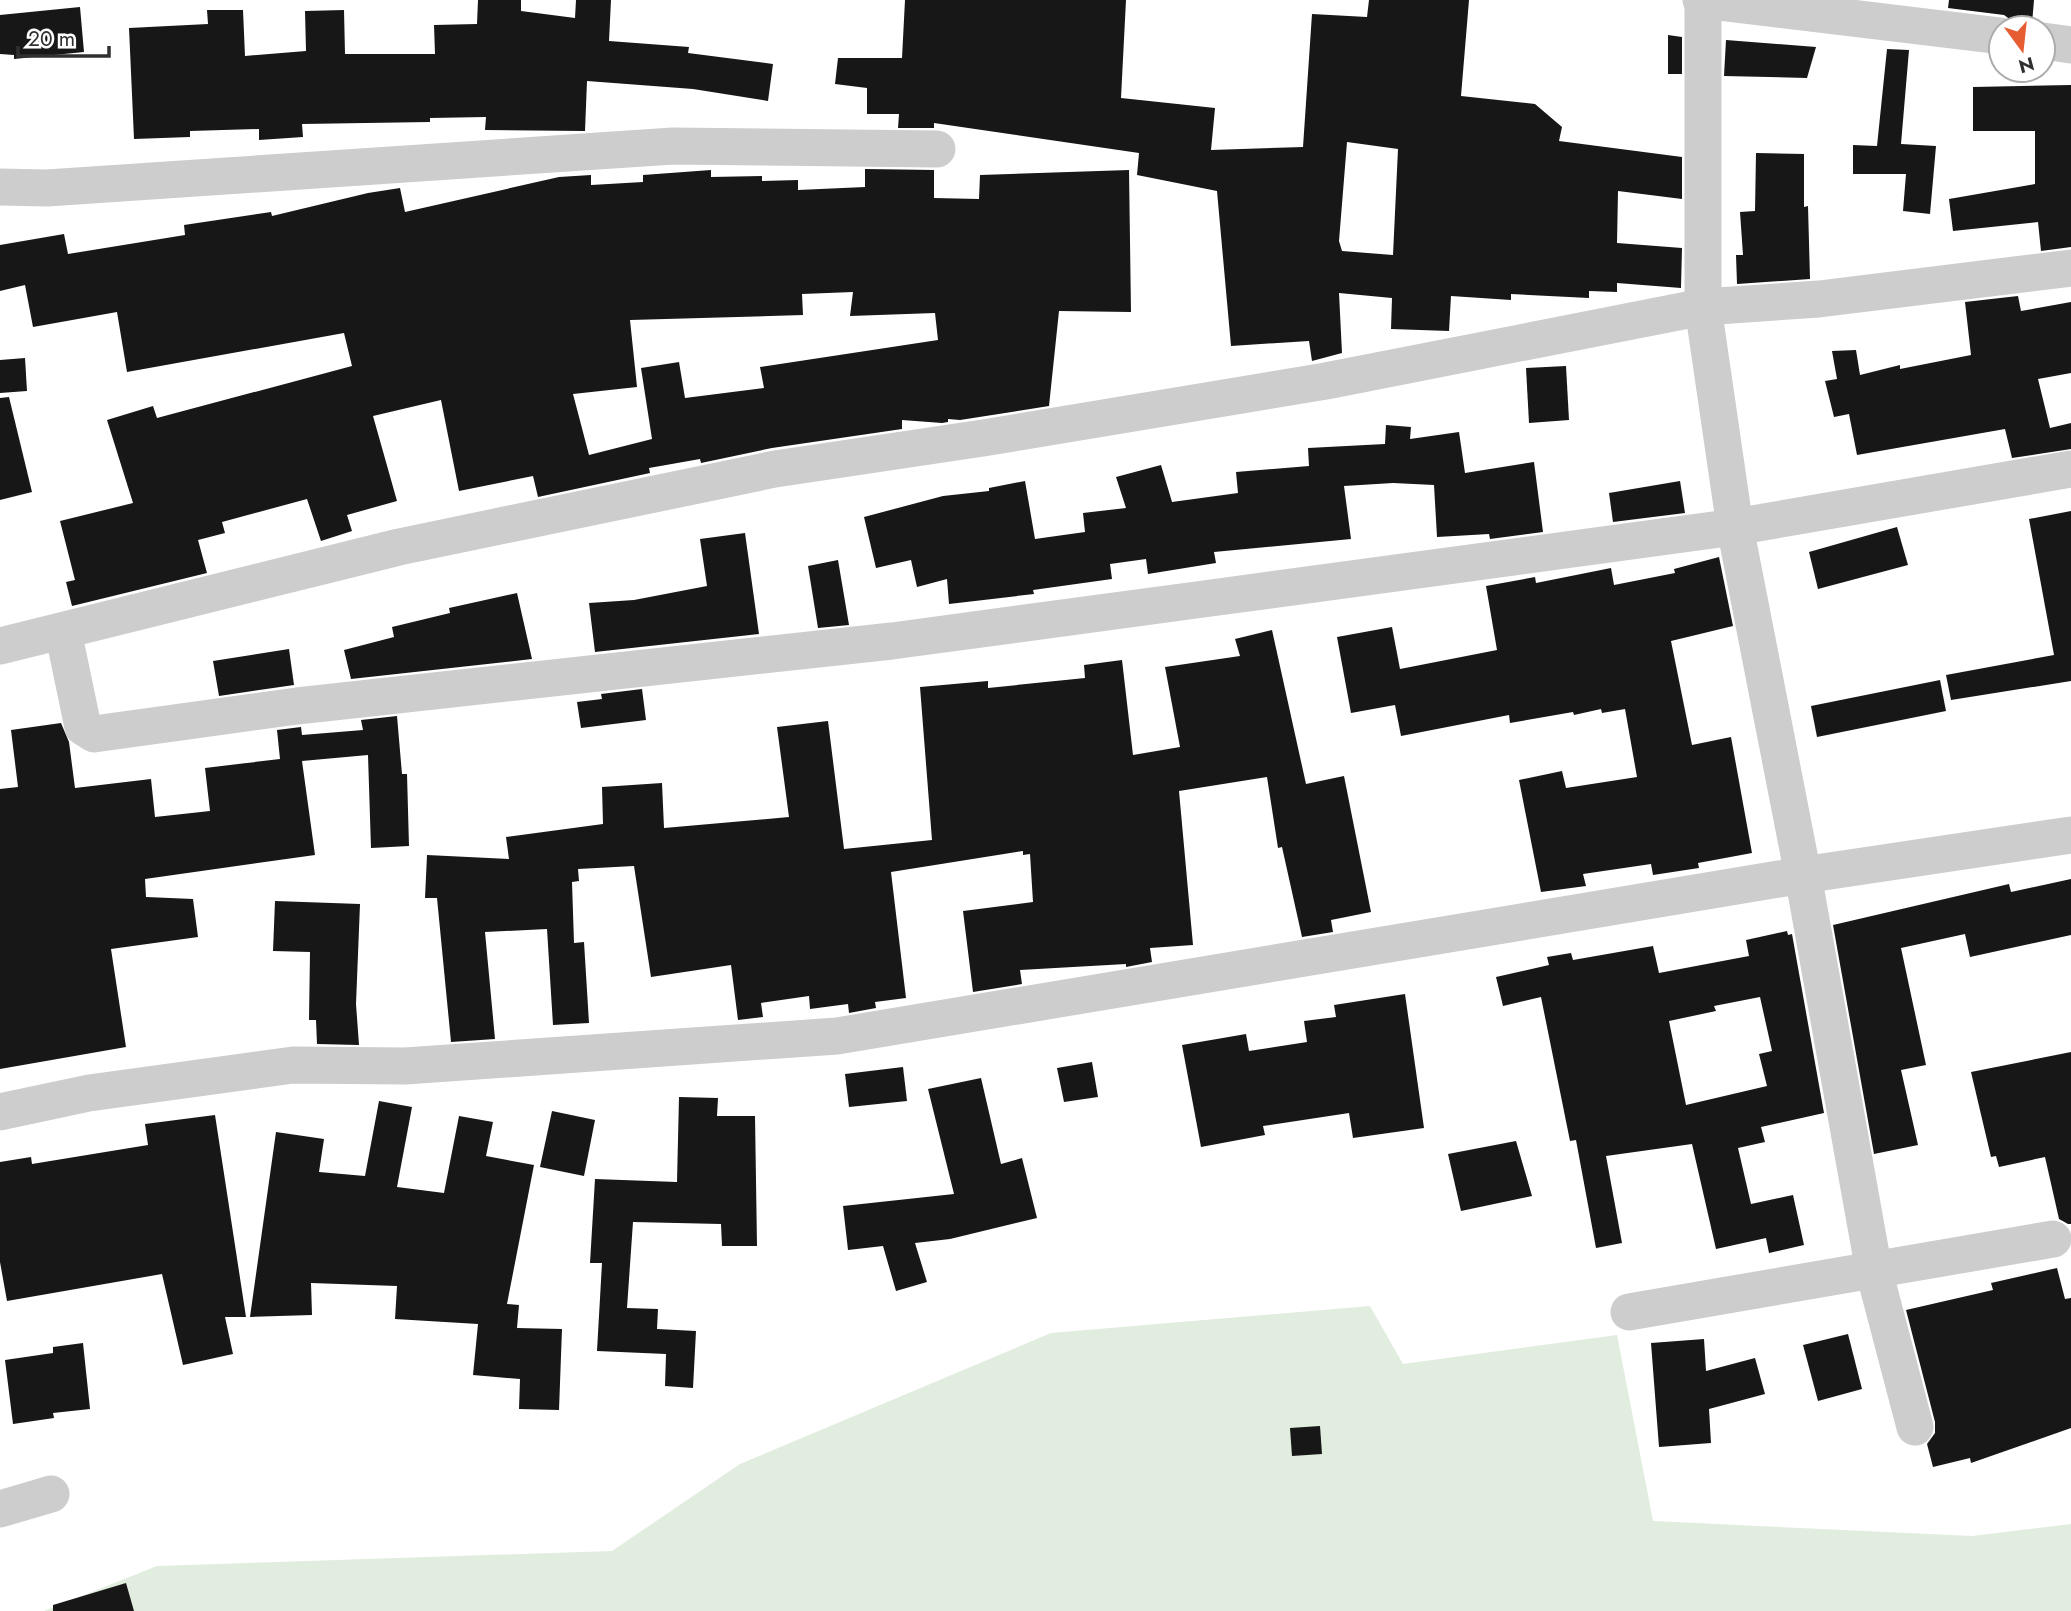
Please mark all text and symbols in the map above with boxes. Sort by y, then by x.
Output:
scale bar [18,14,108,58]
north arrow [1987,14,2057,84]
text: 20 m [28,24,75,54]
text: N [2015,50,2037,80]

